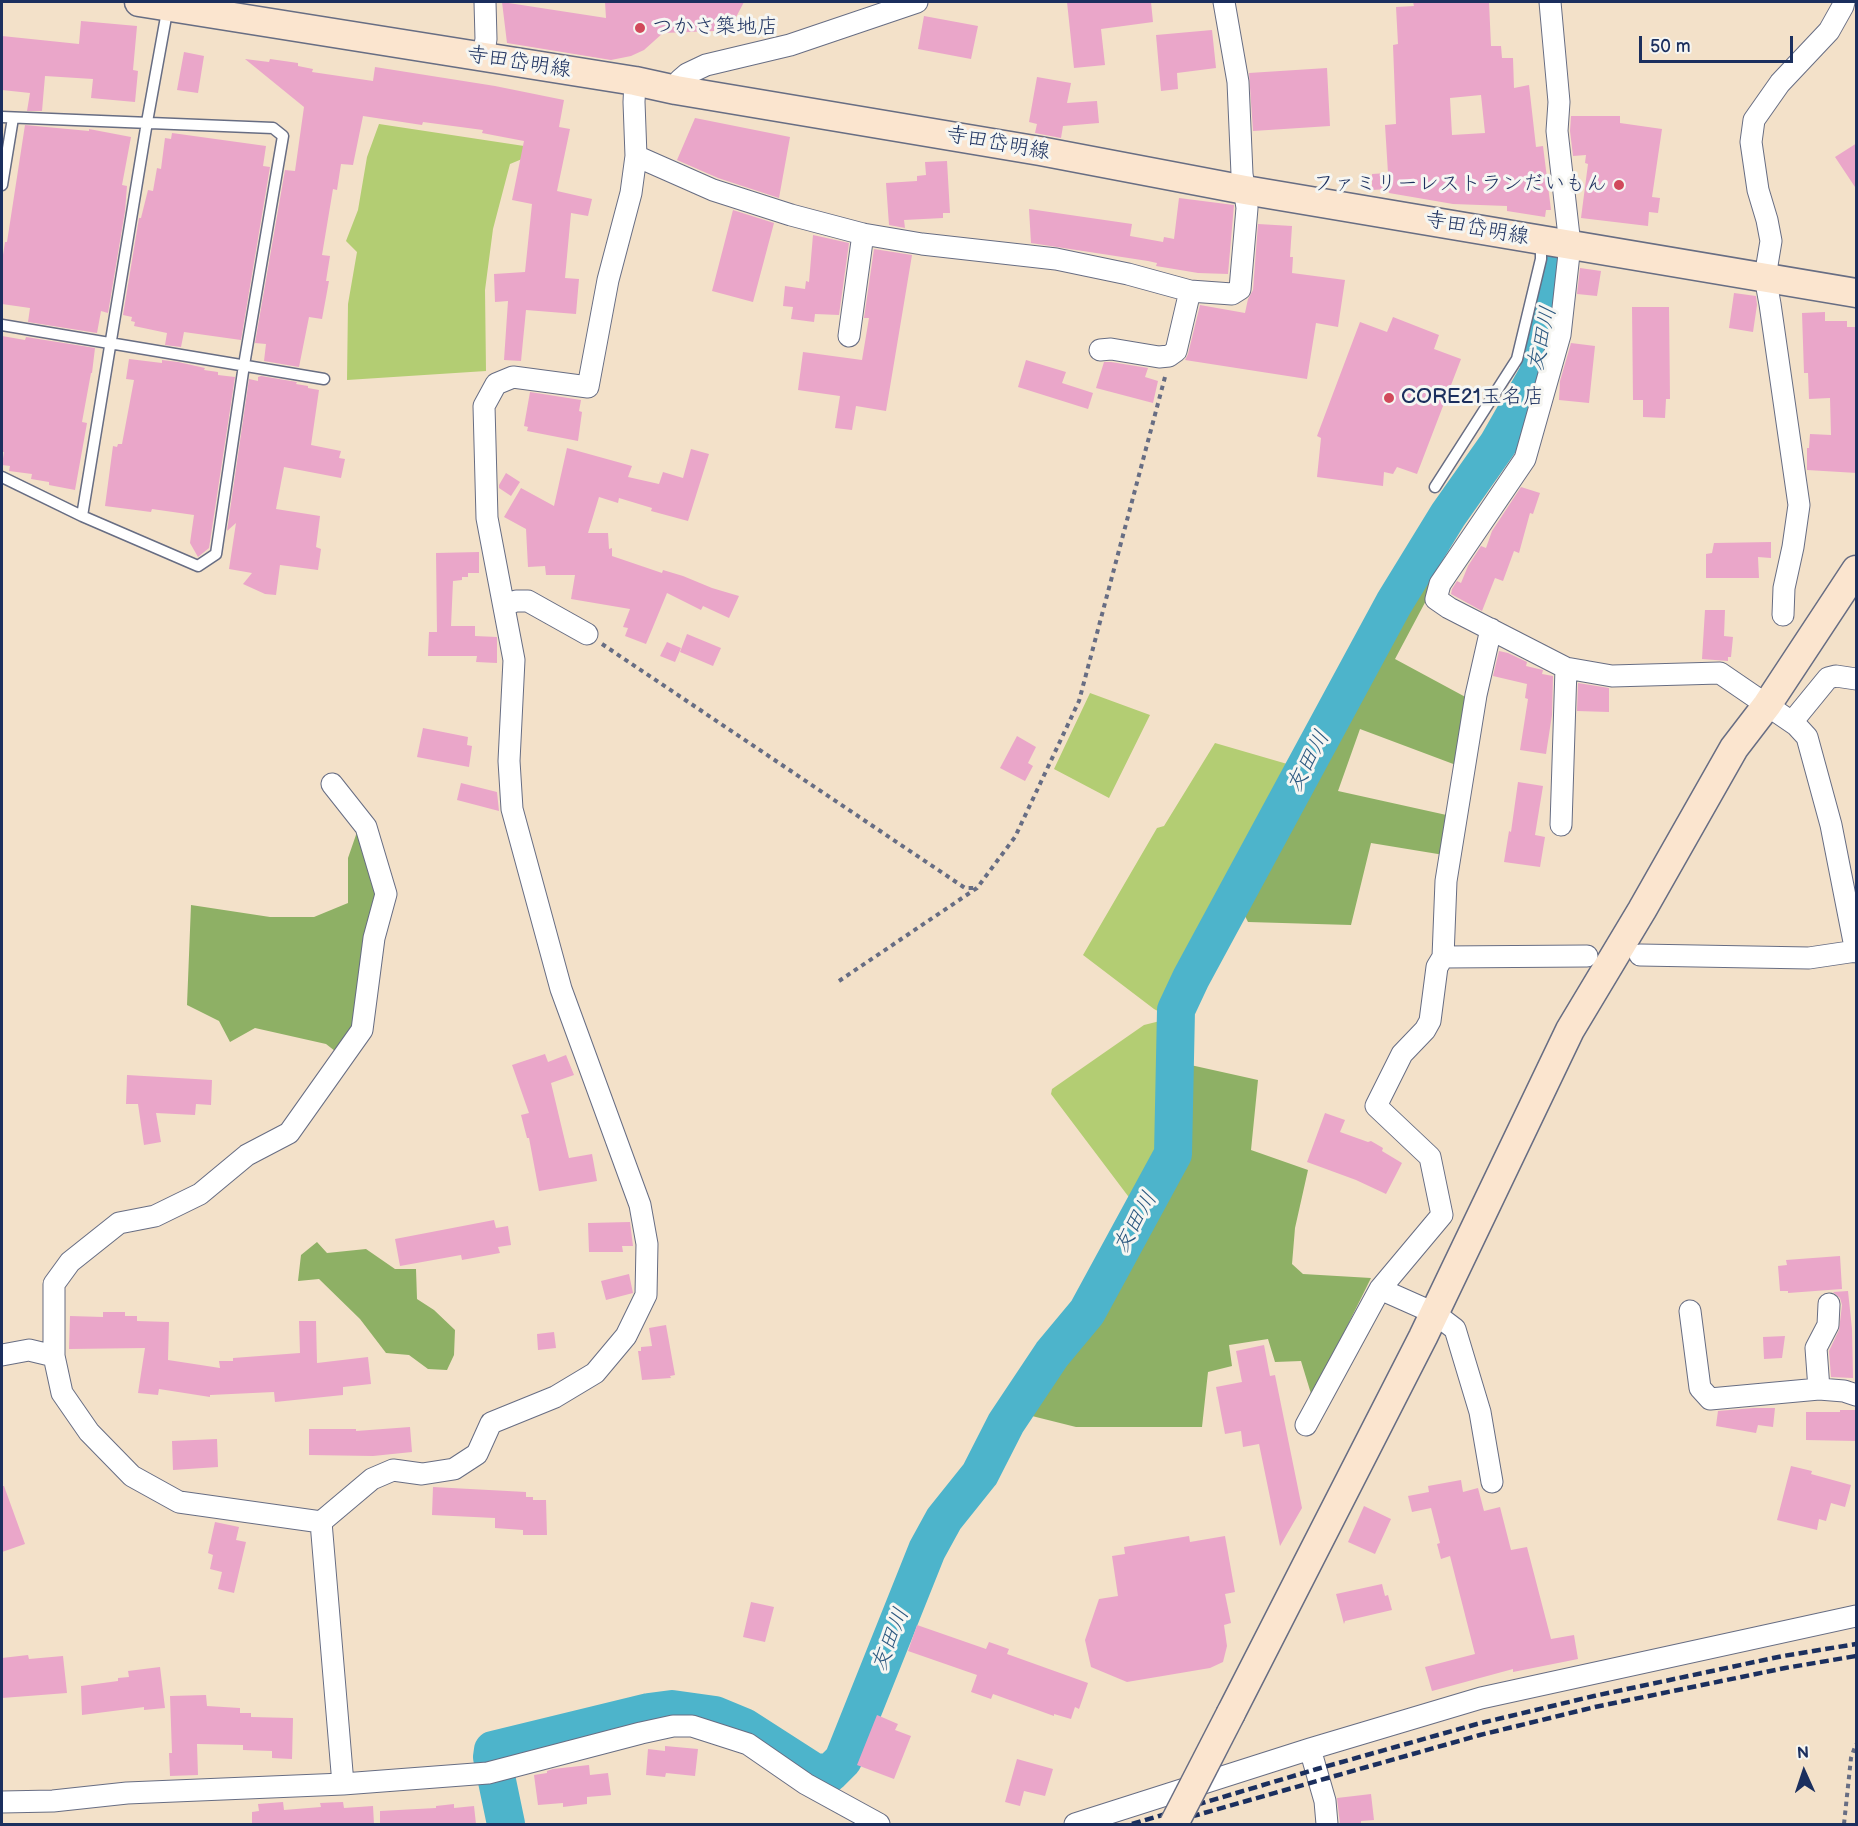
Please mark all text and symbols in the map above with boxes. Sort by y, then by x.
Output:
place label: つかさ築地店 [652,15,778,41]
marker: つかさ築地店 [633,21,647,35]
scale bar [1642,24,1796,62]
text: 50 m [1650,36,1691,57]
street label: 寺田岱明線 [465,42,573,84]
street label: 寺田岱明線 [944,122,1052,166]
place label: ファミリーレストランだいもん [1313,172,1607,198]
marker: ファミリーレストランだいもん [1612,178,1626,192]
street label: 寺田岱明線 [1423,207,1531,251]
water label: 友田川 [1523,304,1563,374]
place label: CORE21玉名店 [1401,385,1544,411]
marker: CORE21玉名店 [1382,391,1396,405]
water label: 友田川 [1282,727,1336,797]
water label: 友田川 [1108,1188,1164,1258]
water label: 友田川 [866,1604,916,1676]
north arrow [1774,1742,1834,1802]
text: N [1797,1744,1810,1763]

